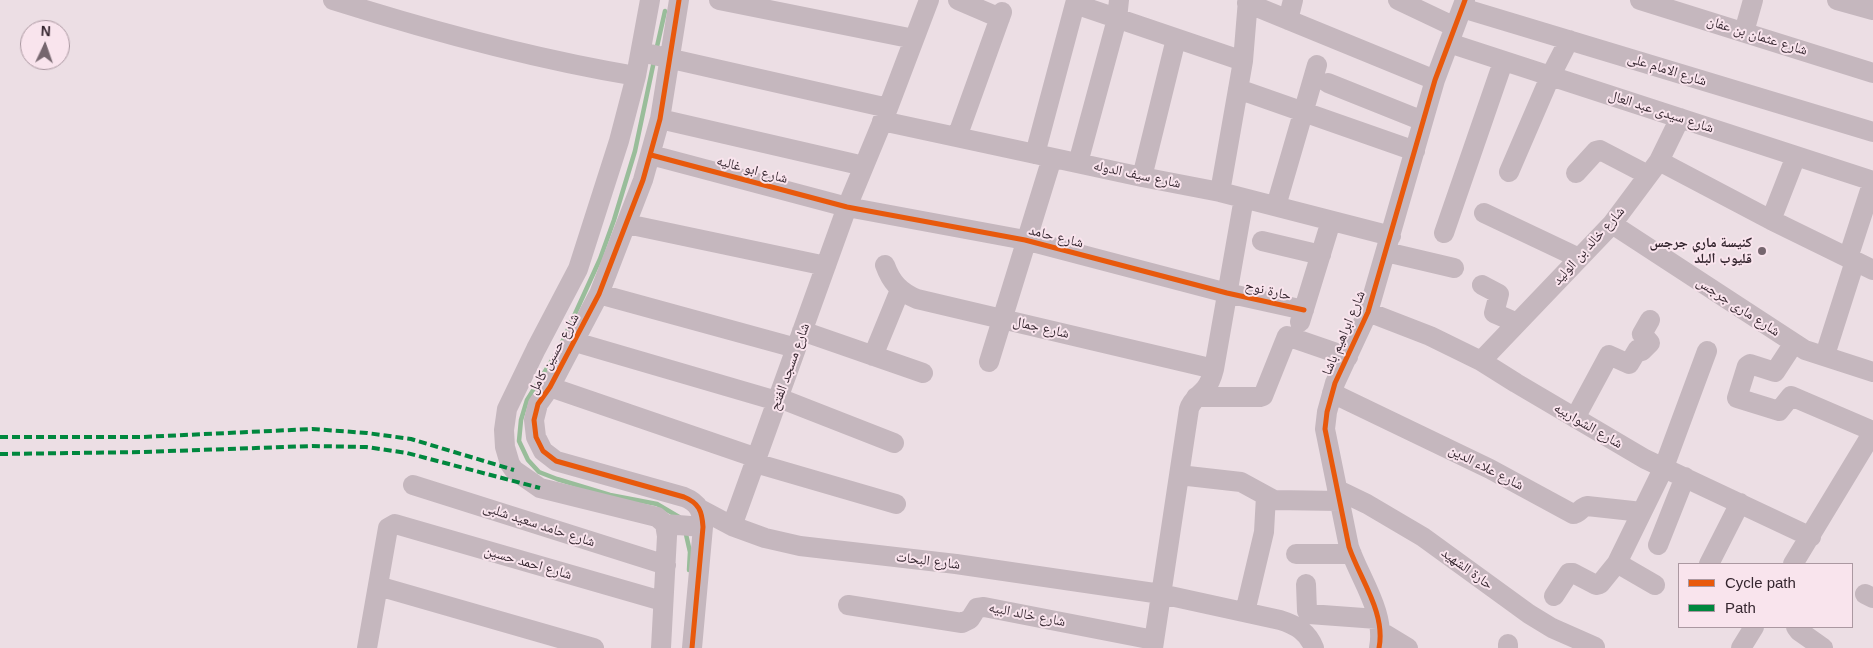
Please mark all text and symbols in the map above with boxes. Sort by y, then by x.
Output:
street label: شارع عثمان بن عفان [1705,13,1809,59]
north arrow [20,20,70,70]
text: N [40,23,51,39]
street label: شارع الامام على [1625,50,1709,90]
street label: شارع سيدى عبد العال [1606,87,1716,137]
street label: شارع ابو غاليه [715,152,789,188]
street label: شارع سيف الدوله [1092,158,1182,192]
street label: شارع خالد بن الوليد [1549,203,1629,289]
street label: شارع حامد [1027,222,1085,252]
place label: كنيسة ماري جرجس قليوب البلد [1650,235,1752,268]
marker: كنيسة ماري جرجس قليوب البلد [1756,245,1768,257]
street label: شارع مارى جرجس [1693,274,1783,340]
street label: حارة نوح [1243,278,1293,304]
street label: شارع ابراهيم باشا [1319,288,1369,378]
street label: شارع حسين كامل [525,311,583,397]
street label: شارع جمال [1011,313,1071,343]
street label: شارع مسجد الفتح [766,321,814,413]
street label: شارع الشواربيه [1551,400,1625,452]
street label: شارع علاء الدين [1446,442,1526,494]
street label: شارع حامد سعيد شلبى [481,499,597,551]
street label: شارع احمد حسين [482,542,574,584]
street label: حارة الشهيد [1438,545,1496,593]
street label: شارع البحات [895,549,961,573]
legend [1678,563,1853,628]
text: Cycle path [1725,574,1796,591]
street label: شارع خالد البيه [987,599,1067,631]
text: Path [1725,599,1756,616]

